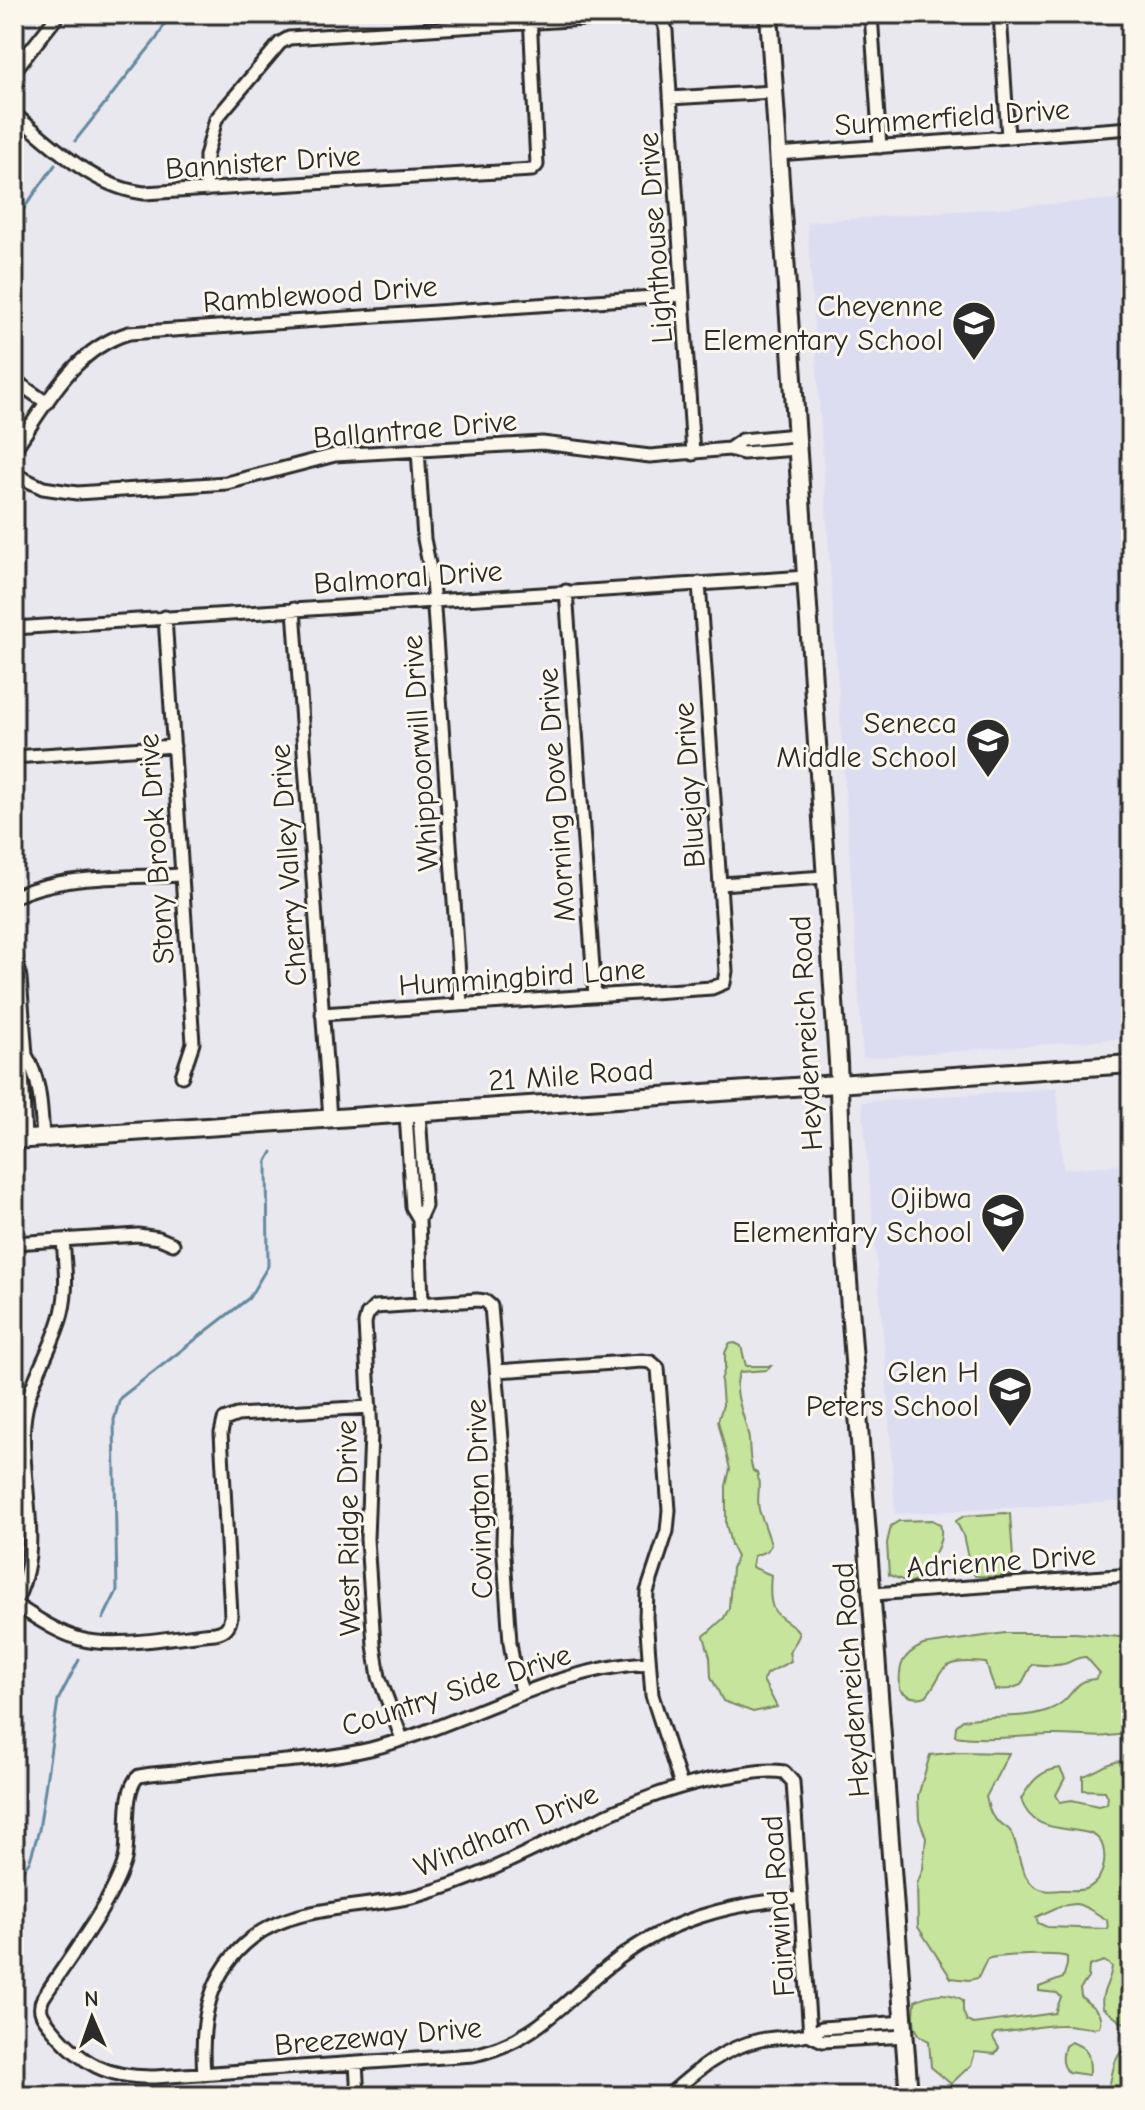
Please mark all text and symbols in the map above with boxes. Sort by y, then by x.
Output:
street label: Summerfield Drive [833,92,1071,143]
street label: Lighthouse Drive [631,131,680,345]
street label: Bannister Drive [164,138,362,187]
street label: Ramblewood Drive [202,269,439,320]
place label: Cheyenne Elementary School [703,289,943,358]
school or university icon: Cheyenne Elementary School [950,299,998,362]
street label: Ballantrae Drive [312,403,518,456]
street label: Balmoral Drive [312,553,504,602]
street label: Whippoorwill Drive [395,634,446,872]
street label: Morning Dove Drive [530,667,583,923]
street label: Bluejay Drive [666,701,713,869]
place label: Seneca Middle School [776,706,957,775]
school or university icon: Seneca Middle School [964,716,1012,779]
street label: Stony Brook Drive [131,733,182,965]
street label: Cherry Valley Drive [263,743,314,987]
street label: Heydenreich Road [783,914,830,1152]
street label: Hummingbird Lane [397,951,647,1004]
street label: 21 Mile Road [487,1052,655,1099]
place label: Ojibwa Elementary School [732,1181,972,1250]
school or university icon: Ojibwa Elementary School [979,1191,1027,1254]
place label: Glen H Peters School [806,1355,979,1424]
school or university icon: Glen H Peters School [986,1365,1034,1428]
street label: Covington Drive [459,1398,500,1600]
street label: West Ridge Drive [329,1420,368,1636]
street label: Adrienne Drive [905,1537,1097,1586]
street label: Heydenreich Road [826,1561,877,1799]
street label: Country Side Drive [337,1637,575,1744]
street label: Windham Drive [409,1776,603,1885]
street label: Fairwind Road [755,1814,802,1998]
north arrow [52,1978,132,2058]
text: N [84,1986,99,2012]
street label: Breezeway Drive [273,2010,483,2063]

